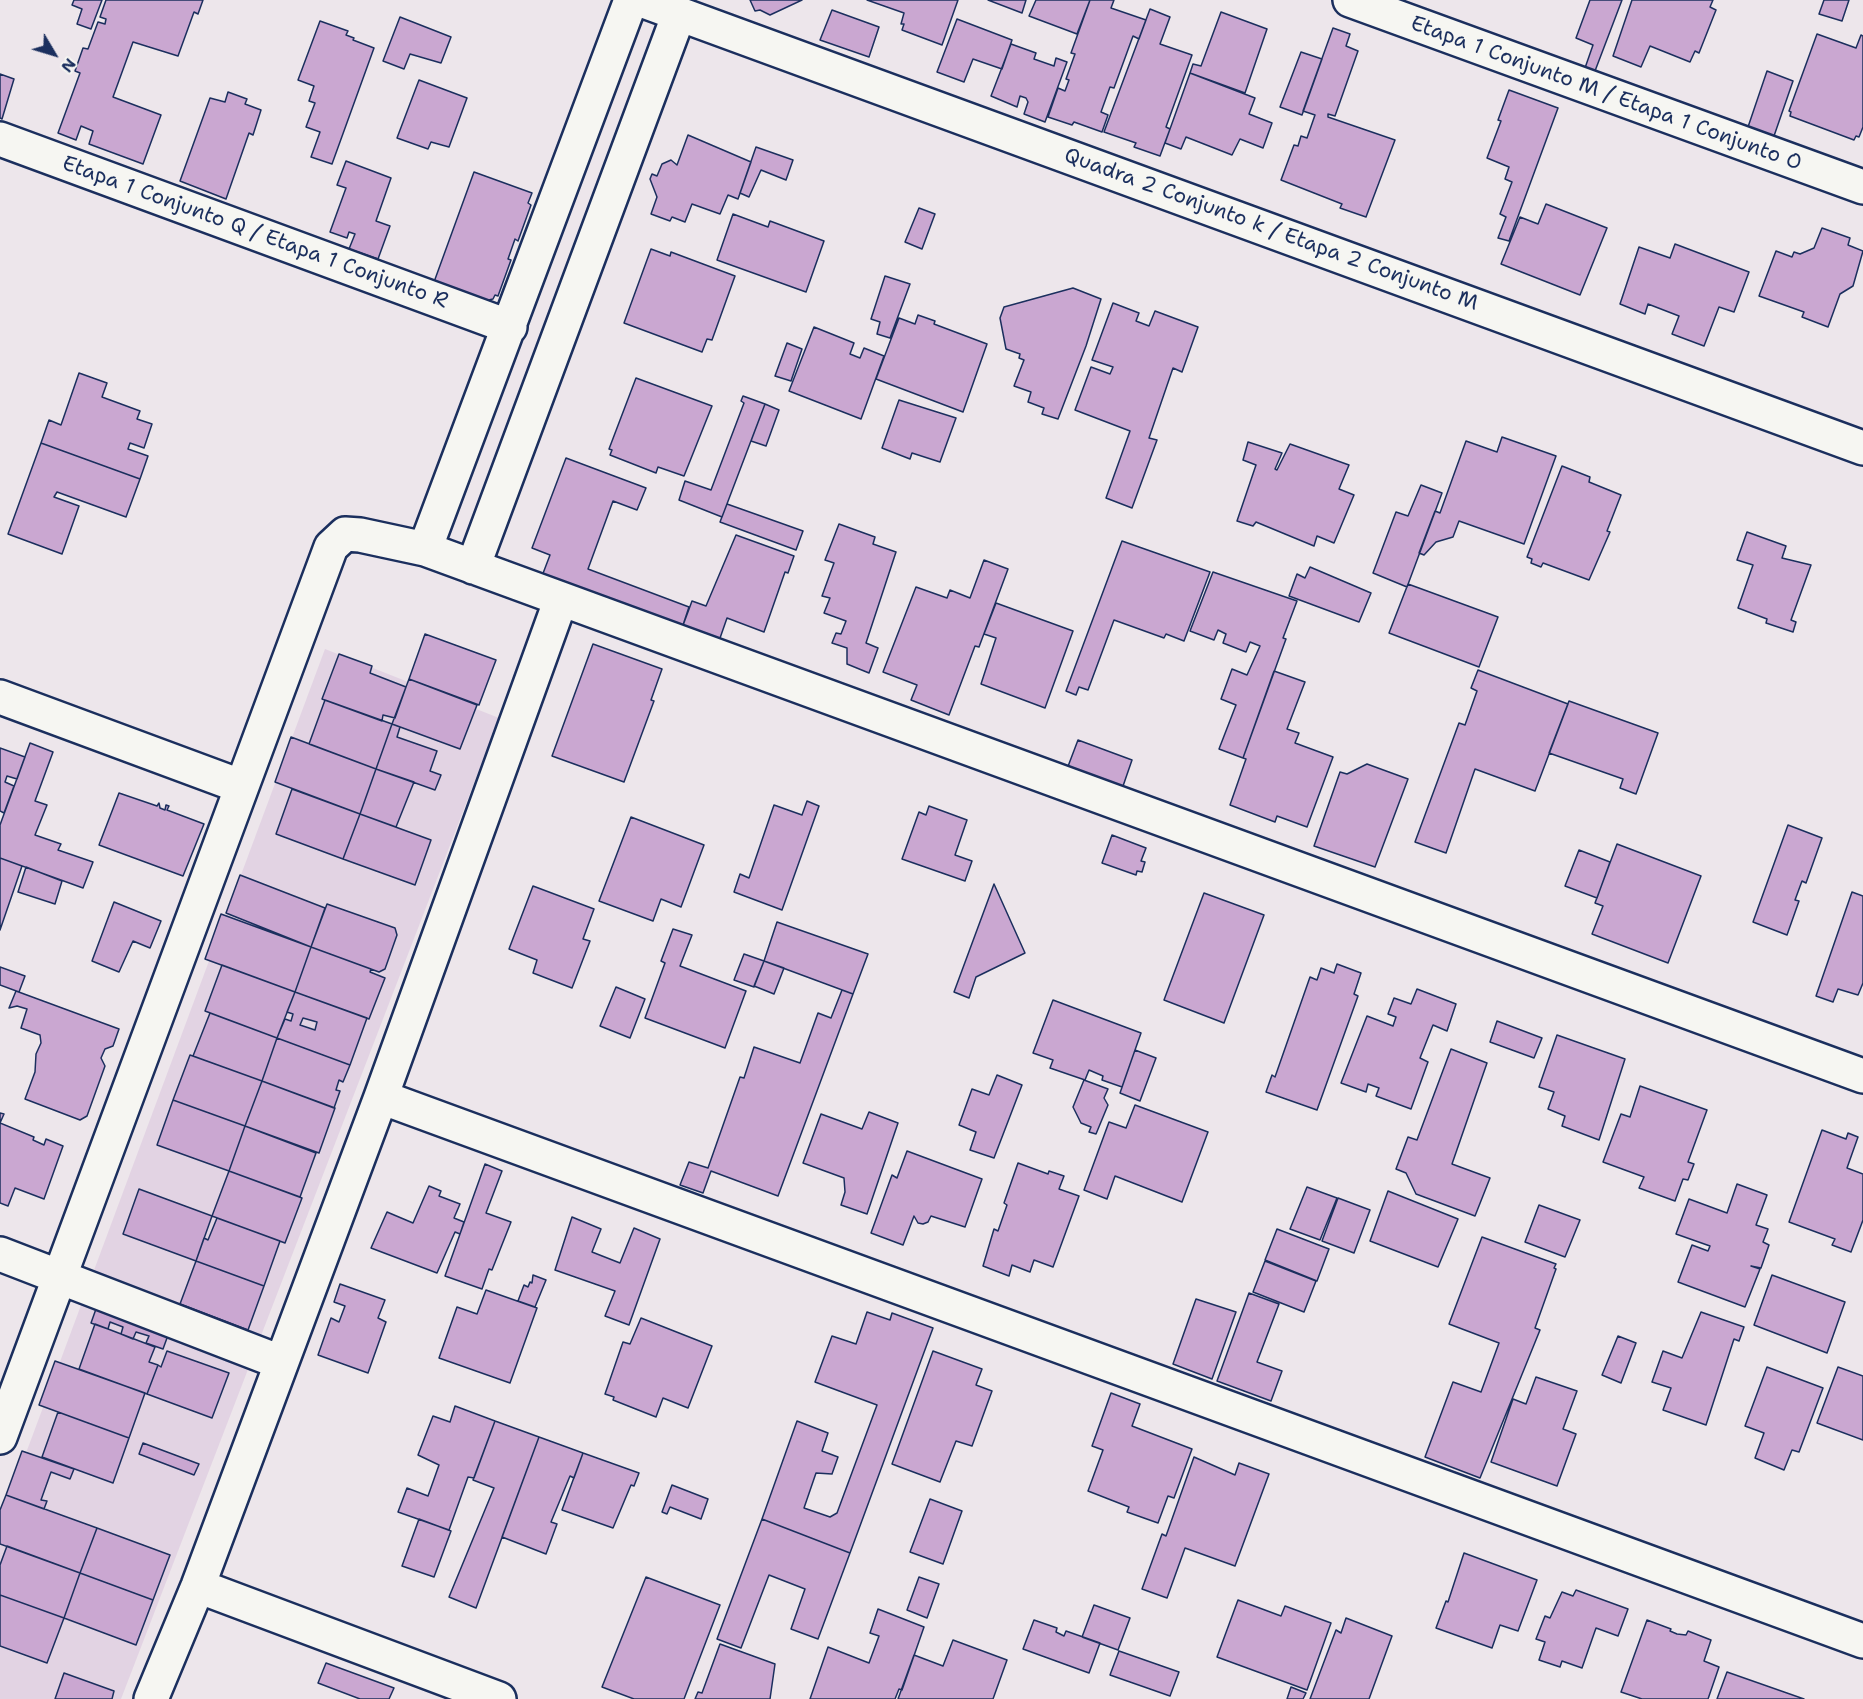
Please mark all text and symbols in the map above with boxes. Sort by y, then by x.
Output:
street label: Etapa 1 Conjunto M / Etapa 1 Conjunto O [1407,11,1805,177]
north arrow [24,24,84,84]
text: N [56,54,81,77]
street label: Quadra 2 Conjunto k / Etapa 2 Conjunto M [1061,143,1481,317]
street label: Etapa 1 Conjunto Q / Etapa 1 Conjunto R [59,151,451,315]

